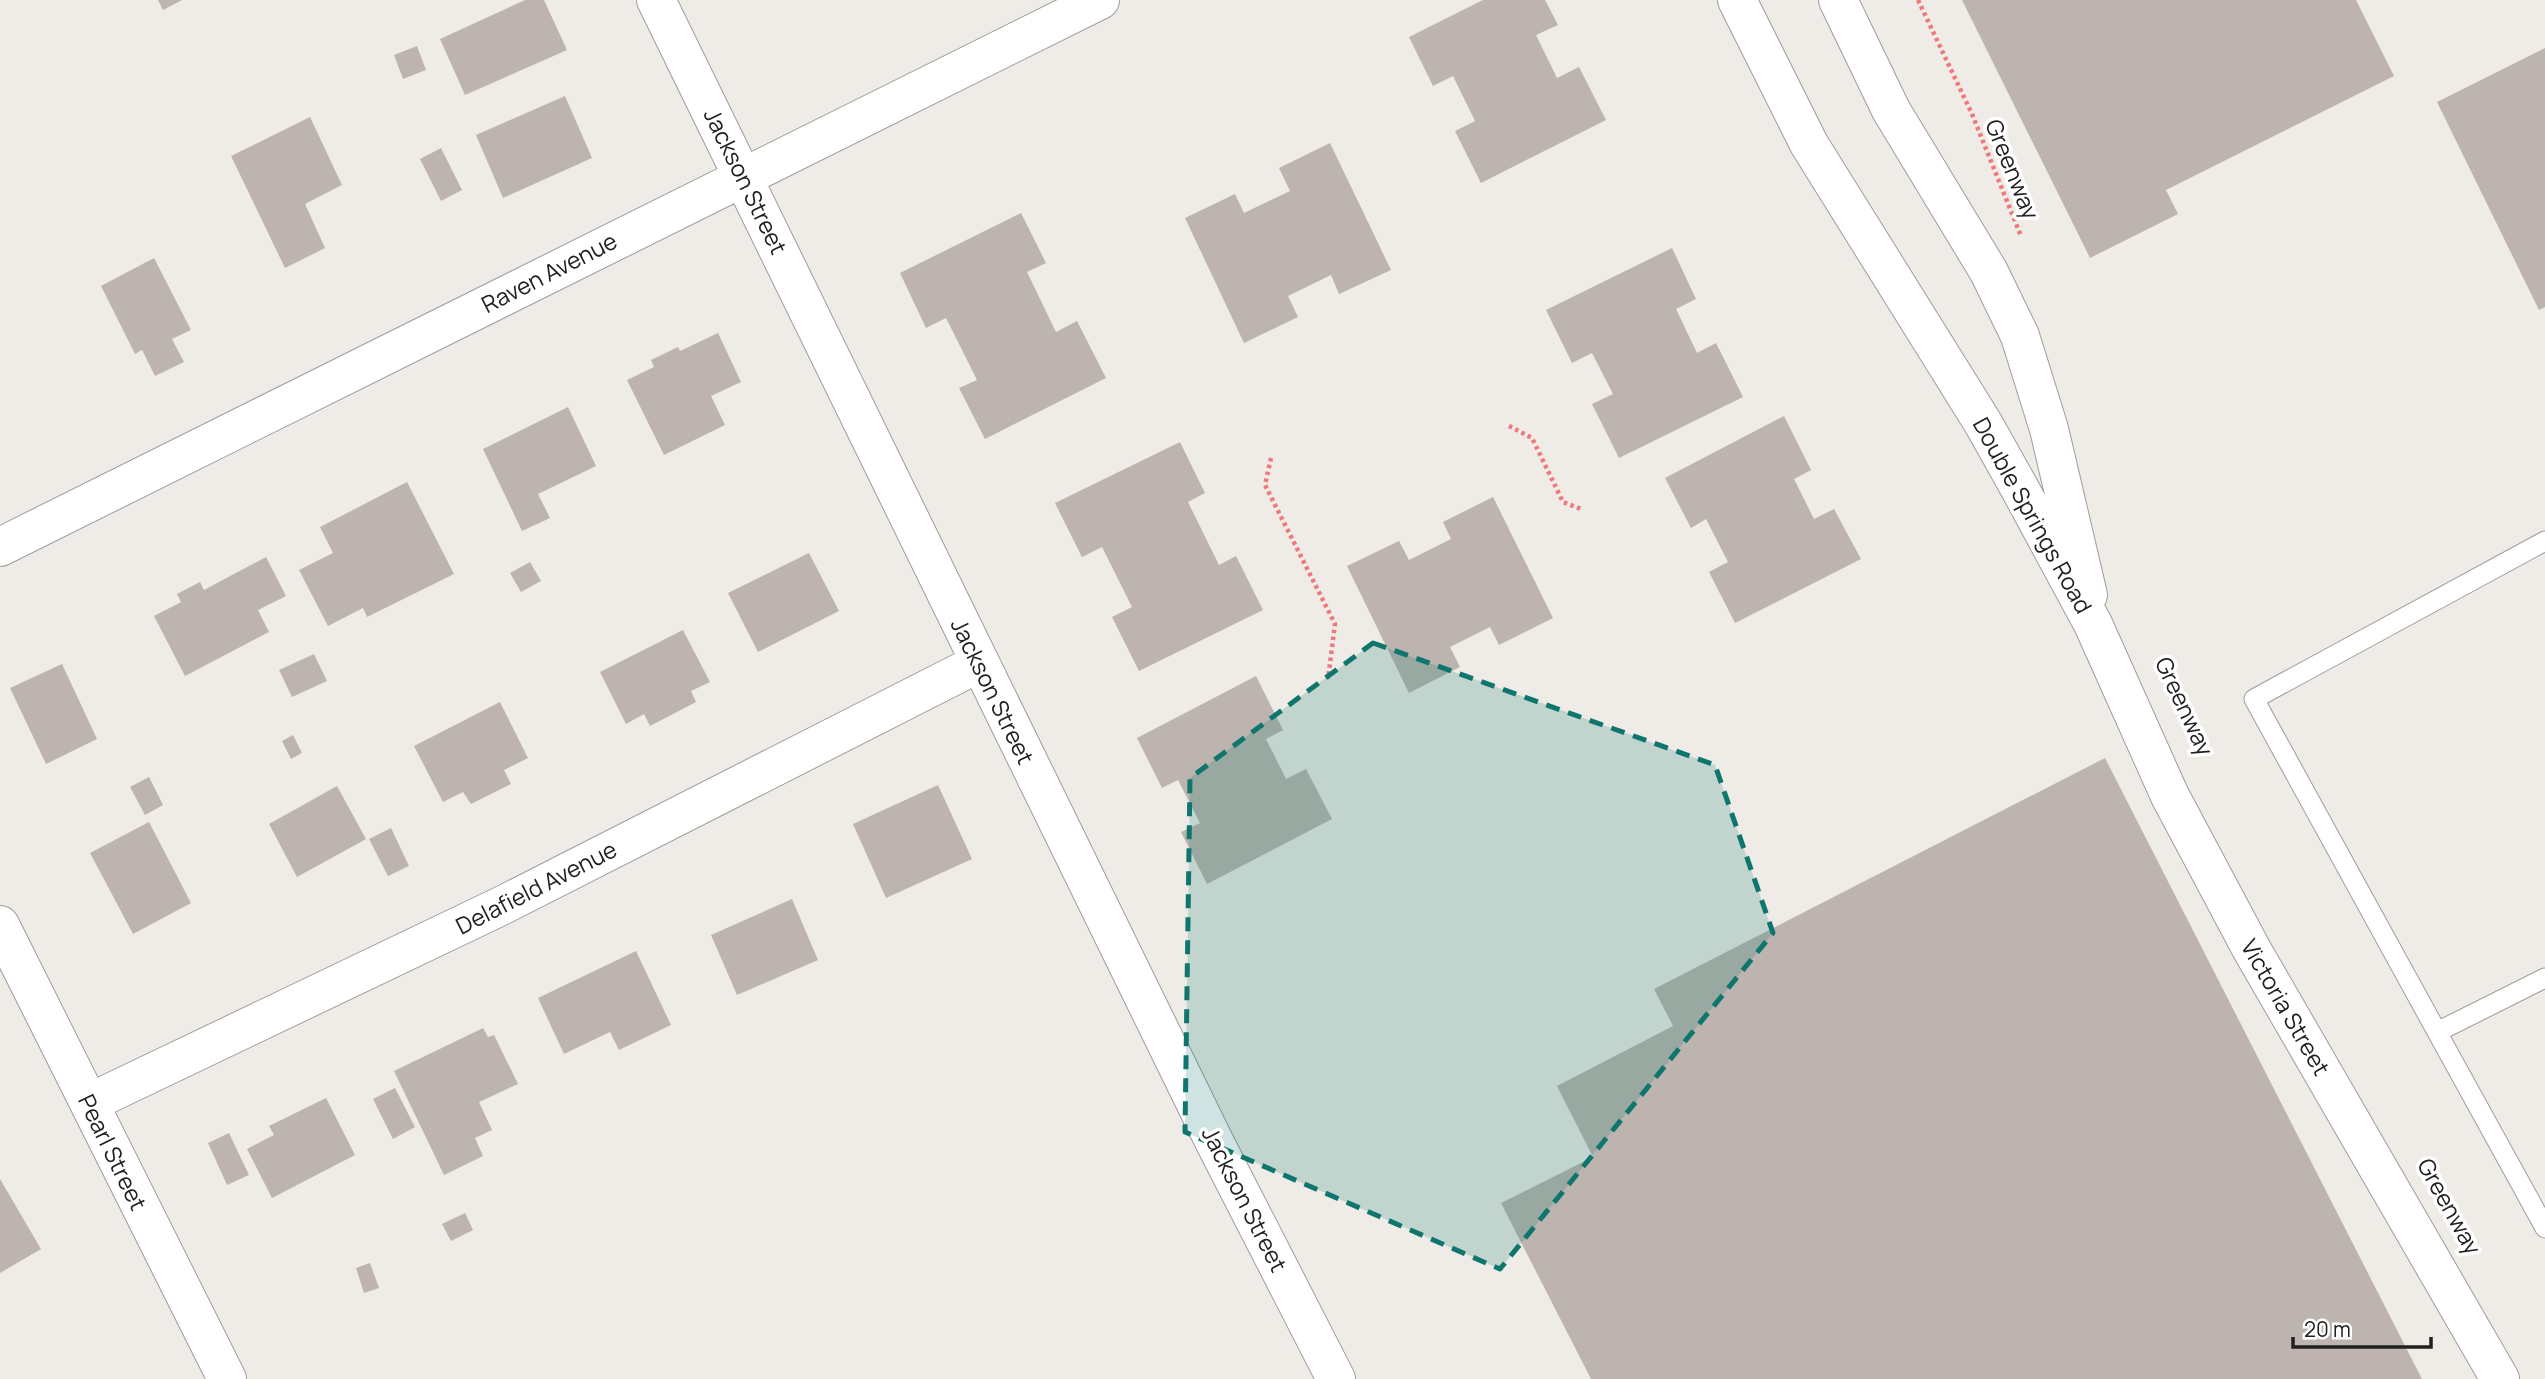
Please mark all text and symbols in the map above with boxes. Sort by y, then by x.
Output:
street label: Jackson Street [697,103,795,259]
street label: Greenway [1978,114,2048,224]
street label: Raven Avenue [476,224,622,320]
street label: Double Springs Road [1966,411,2100,619]
street label: Jackson Street [944,613,1042,769]
street label: Greenway [2148,651,2222,761]
street label: Delafield Avenue [450,833,622,941]
street label: Victoria Street [2234,933,2338,1081]
street label: Pearl Street [71,1089,155,1215]
street label: Jackson Street [1195,1121,1295,1277]
street label: Greenway [2410,1152,2490,1260]
scale bar [2293,1306,2431,1350]
text: 20 m [2304,1315,2351,1343]

